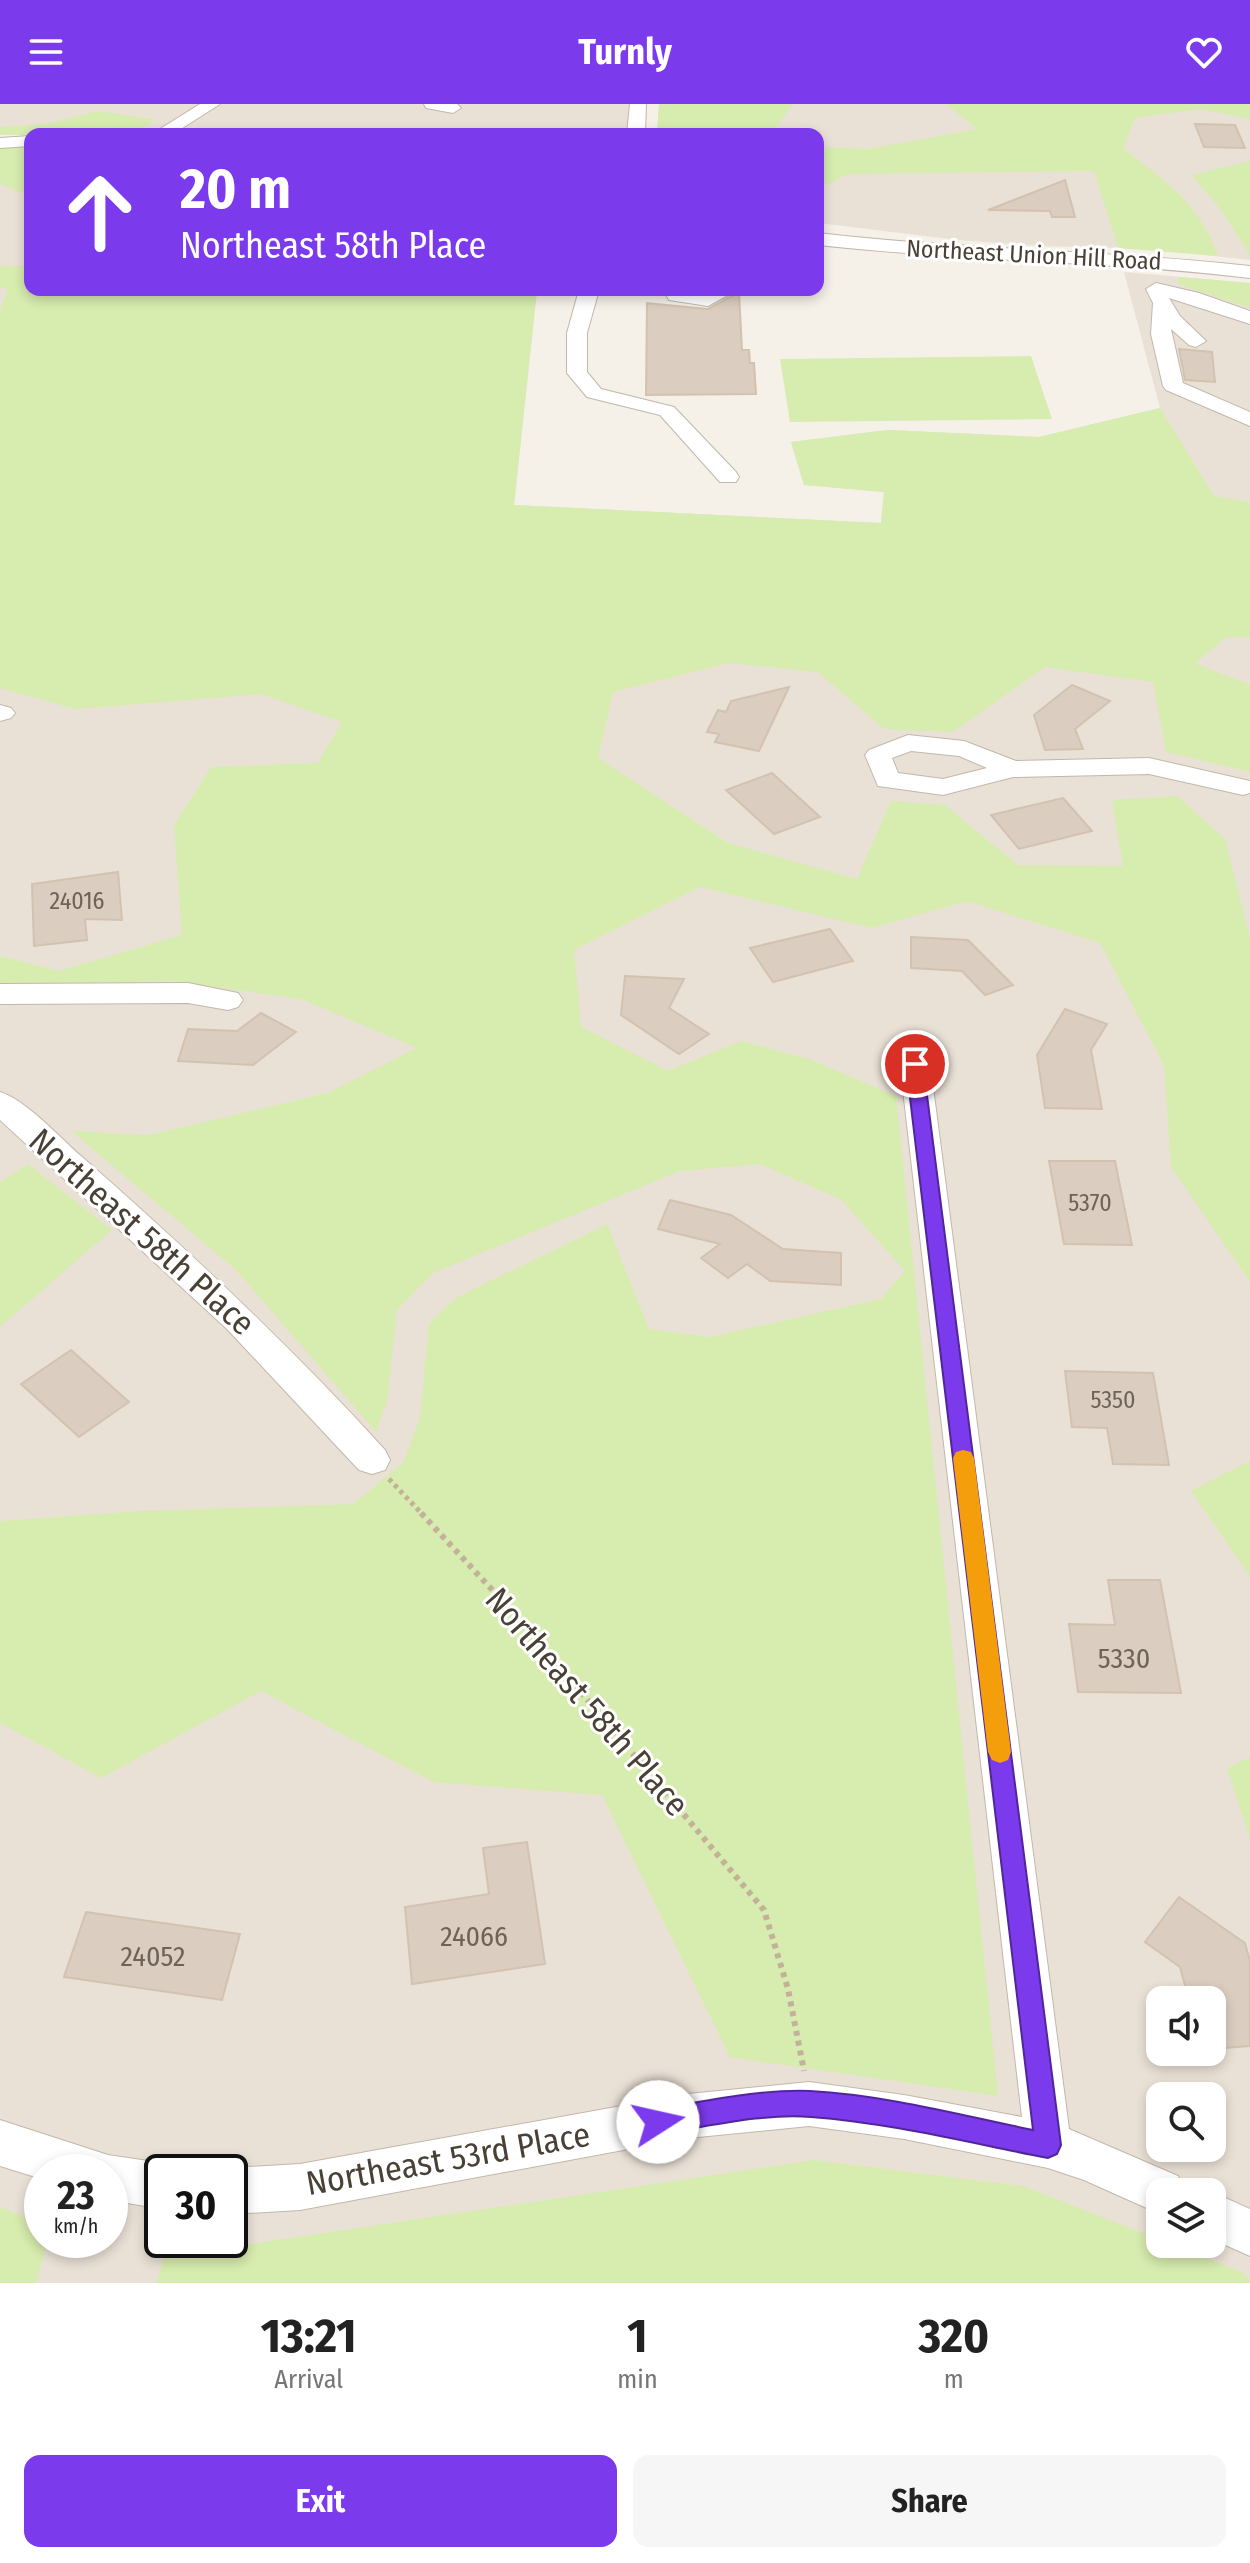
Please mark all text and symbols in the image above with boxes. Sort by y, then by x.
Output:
icon: menu [24,30,68,74]
text: Turnly [578,30,672,74]
icon: heart [1182,30,1226,74]
text: 20 m [180,156,291,223]
icon: ahead [48,160,152,264]
text: Northeast 58th Place [180,224,486,268]
street label: Northeast Union Hill Road [906,234,1162,276]
house number: 24016 [50,887,104,915]
pin [881,1030,949,1098]
icon: arrive [893,1042,937,1086]
street label: Northeast 58th Place [21,1120,263,1344]
house number: 5370 [1068,1189,1112,1217]
house number: 5350 [1090,1386,1136,1414]
street label: Northeast 58th Place [477,1579,697,1825]
house number: 5330 [1098,1642,1150,1675]
house number: 24066 [440,1920,508,1953]
house number: 24052 [121,1940,185,1973]
map controls [1146,1986,1226,2258]
button: sound [1146,1986,1226,2066]
position arrow [616,2080,700,2164]
button: search [1146,2082,1226,2162]
street label: Northeast 53rd Place [303,2114,593,2204]
speed limit sign: 30 [144,2154,248,2258]
text: 23 [57,2172,95,2220]
button: layers [1146,2178,1226,2258]
text: km/h [54,2214,98,2238]
text: 13:21 [261,2307,357,2365]
text: 1 [627,2307,648,2365]
text: 320 [918,2307,989,2365]
text: Arrival [274,2364,343,2395]
text: min [617,2364,658,2395]
text: m [944,2364,964,2395]
button: Exit [24,2455,617,2547]
button: Share [633,2455,1226,2547]

